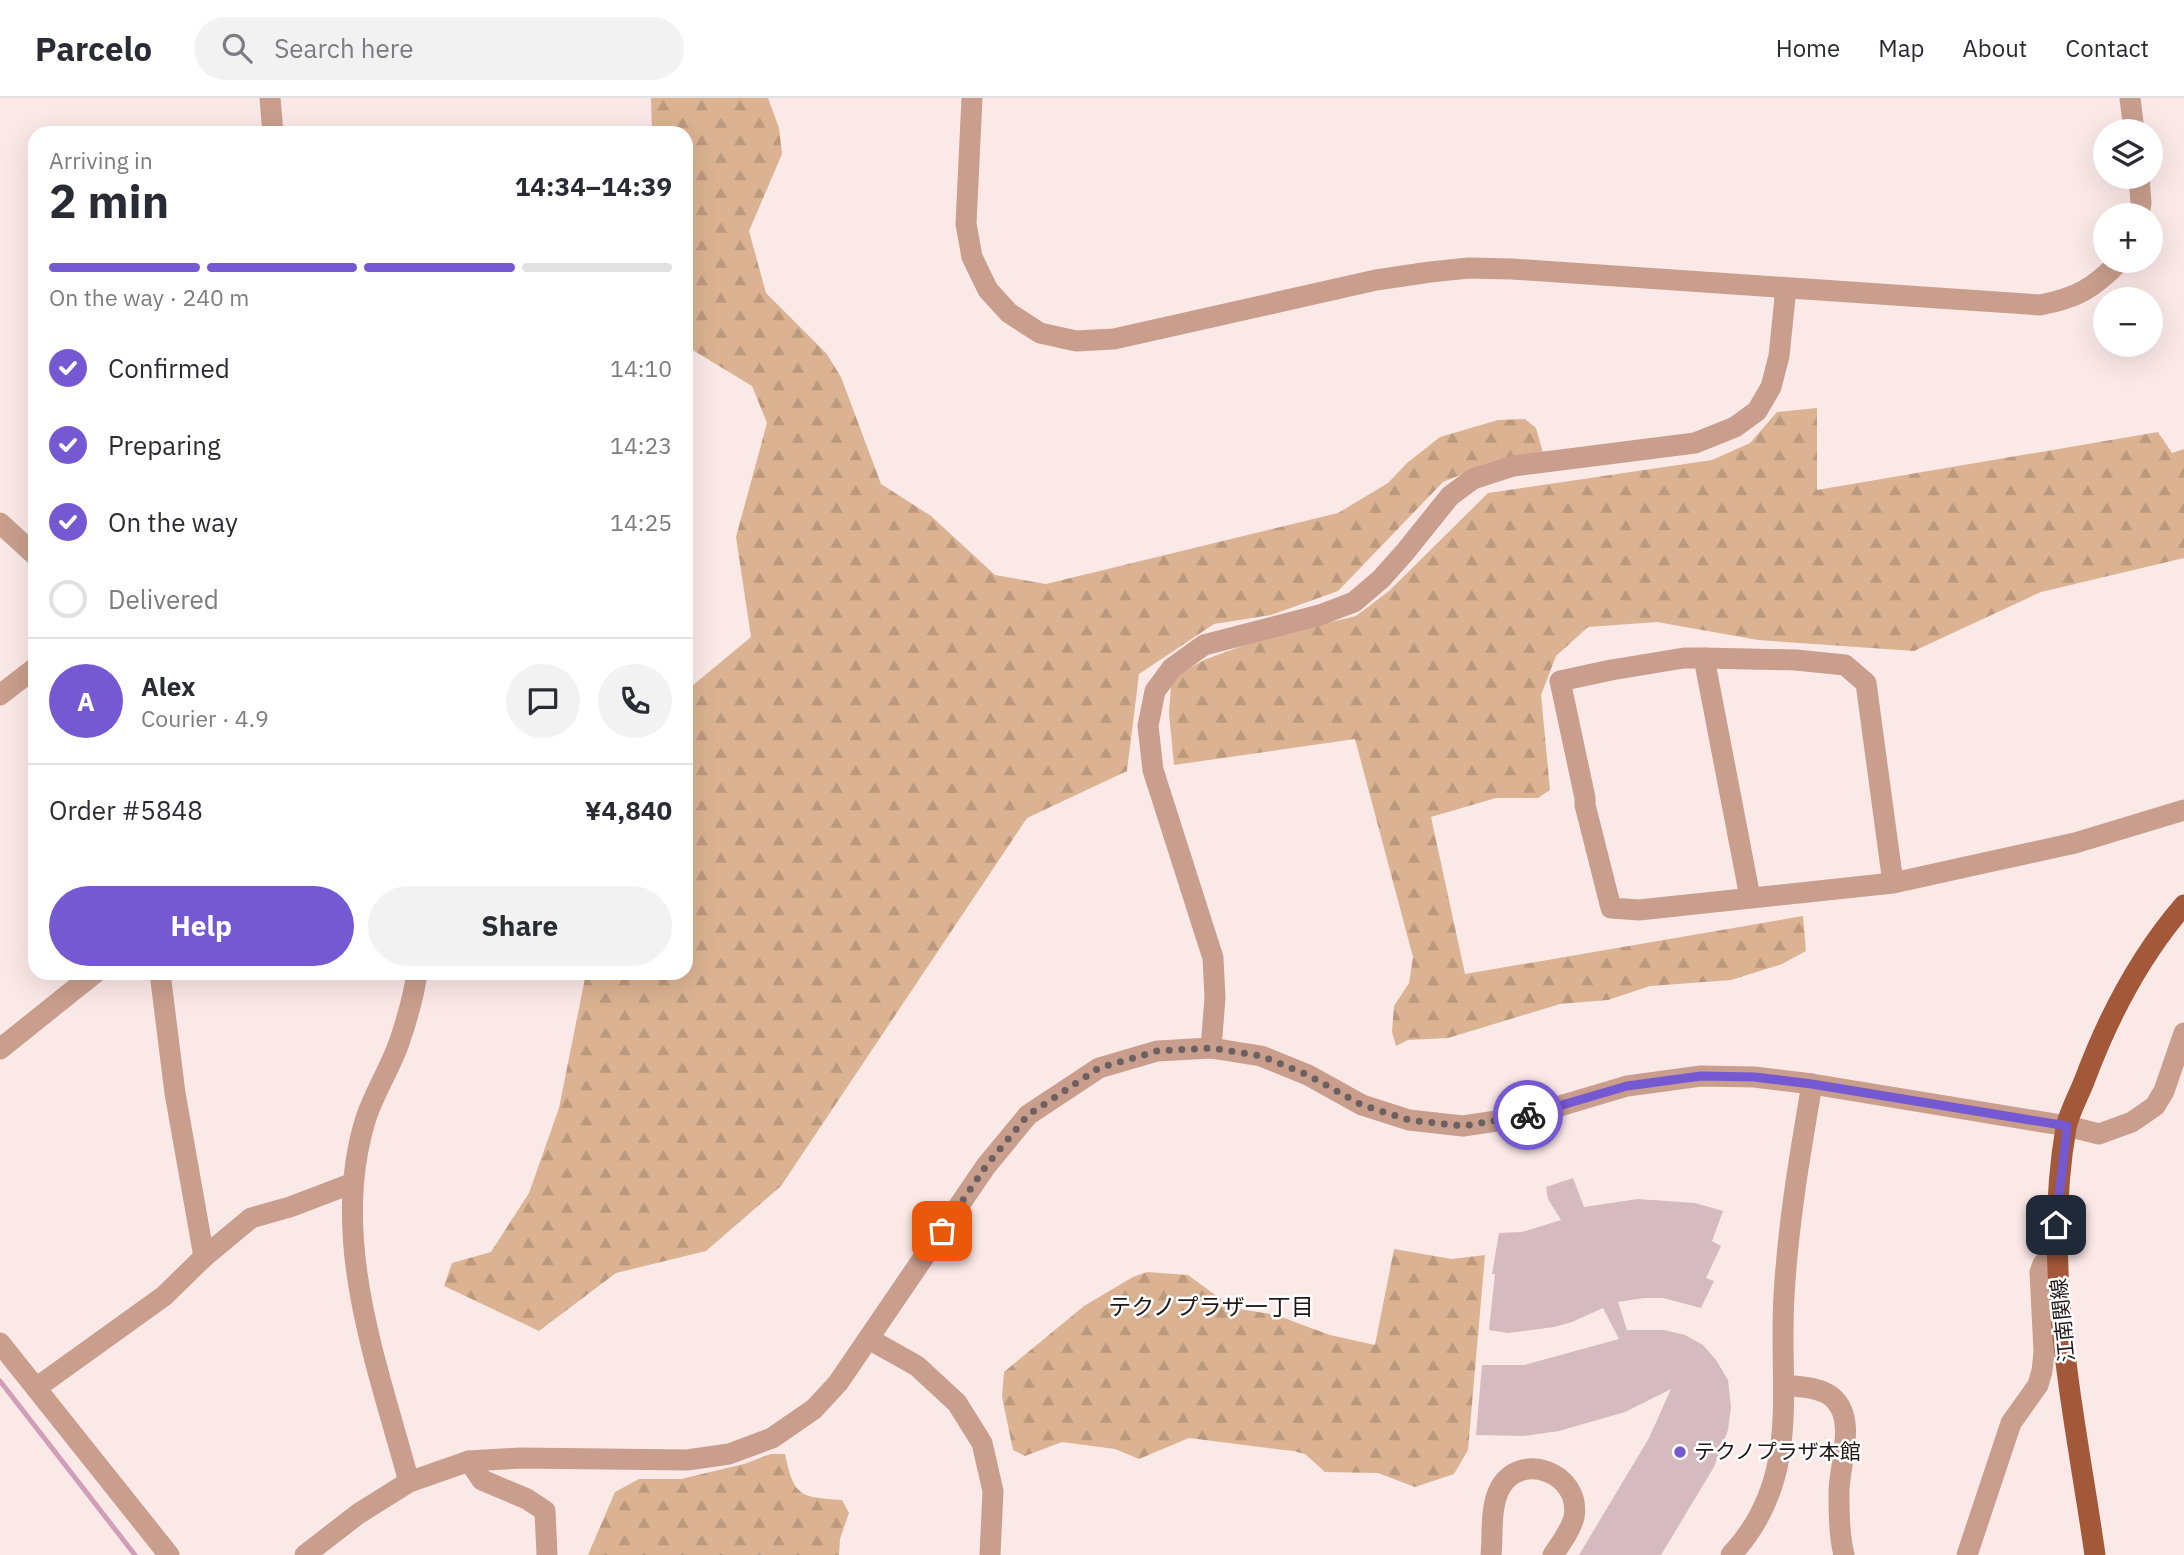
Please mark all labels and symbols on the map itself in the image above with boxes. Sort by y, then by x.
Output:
courier [1493,1080,1563,1150]
pin [2026,1195,2086,1255]
pin [912,1201,972,1261]
street label: 江南関線 [2044,1277,2080,1363]
district label: テクノプラザ一丁目 [1108,1291,1314,1321]
place label: テクノプラザ本館 [1694,1437,1861,1465]
marker: テクノプラザ本館 [1672,1444,1688,1460]

